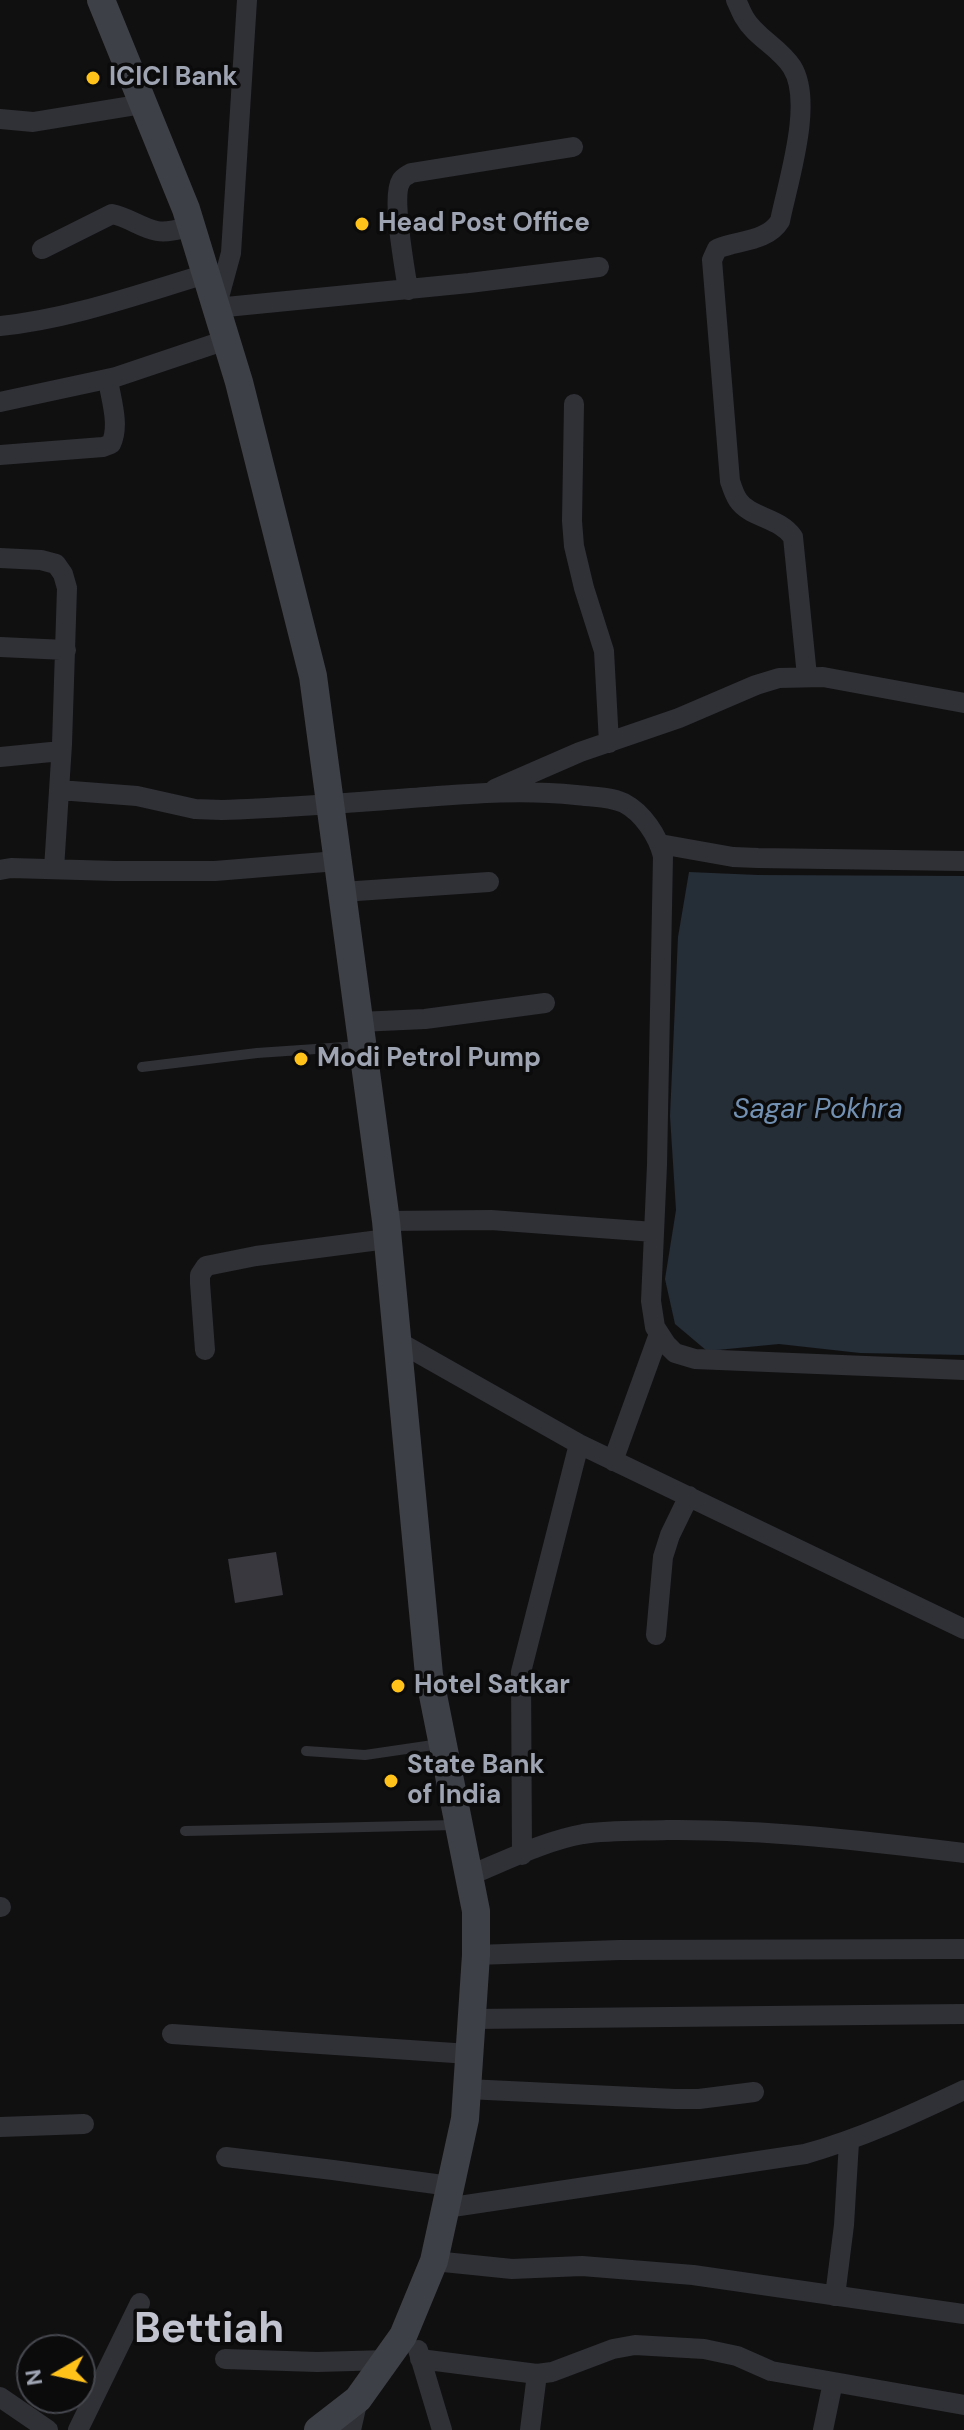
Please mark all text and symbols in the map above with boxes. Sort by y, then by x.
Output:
place label: ICICI Bank [109,62,238,94]
marker: ICICI Bank [84,69,102,87]
place label: Head Post Office [378,208,590,240]
marker: Head Post Office [353,215,371,233]
place label: Modi Petrol Pump [317,1043,541,1075]
marker: Modi Petrol Pump [292,1050,310,1068]
water label: Sagar Pokhra [733,1094,903,1128]
place label: Hotel Satkar [414,1670,570,1702]
marker: Hotel Satkar [389,1677,407,1695]
place label: State Bank of India [407,1750,545,1812]
marker: State Bank of India [382,1772,400,1790]
district label: Bettiah [134,2306,284,2356]
north arrow [16,2334,96,2414]
text: N [18,2367,49,2388]

